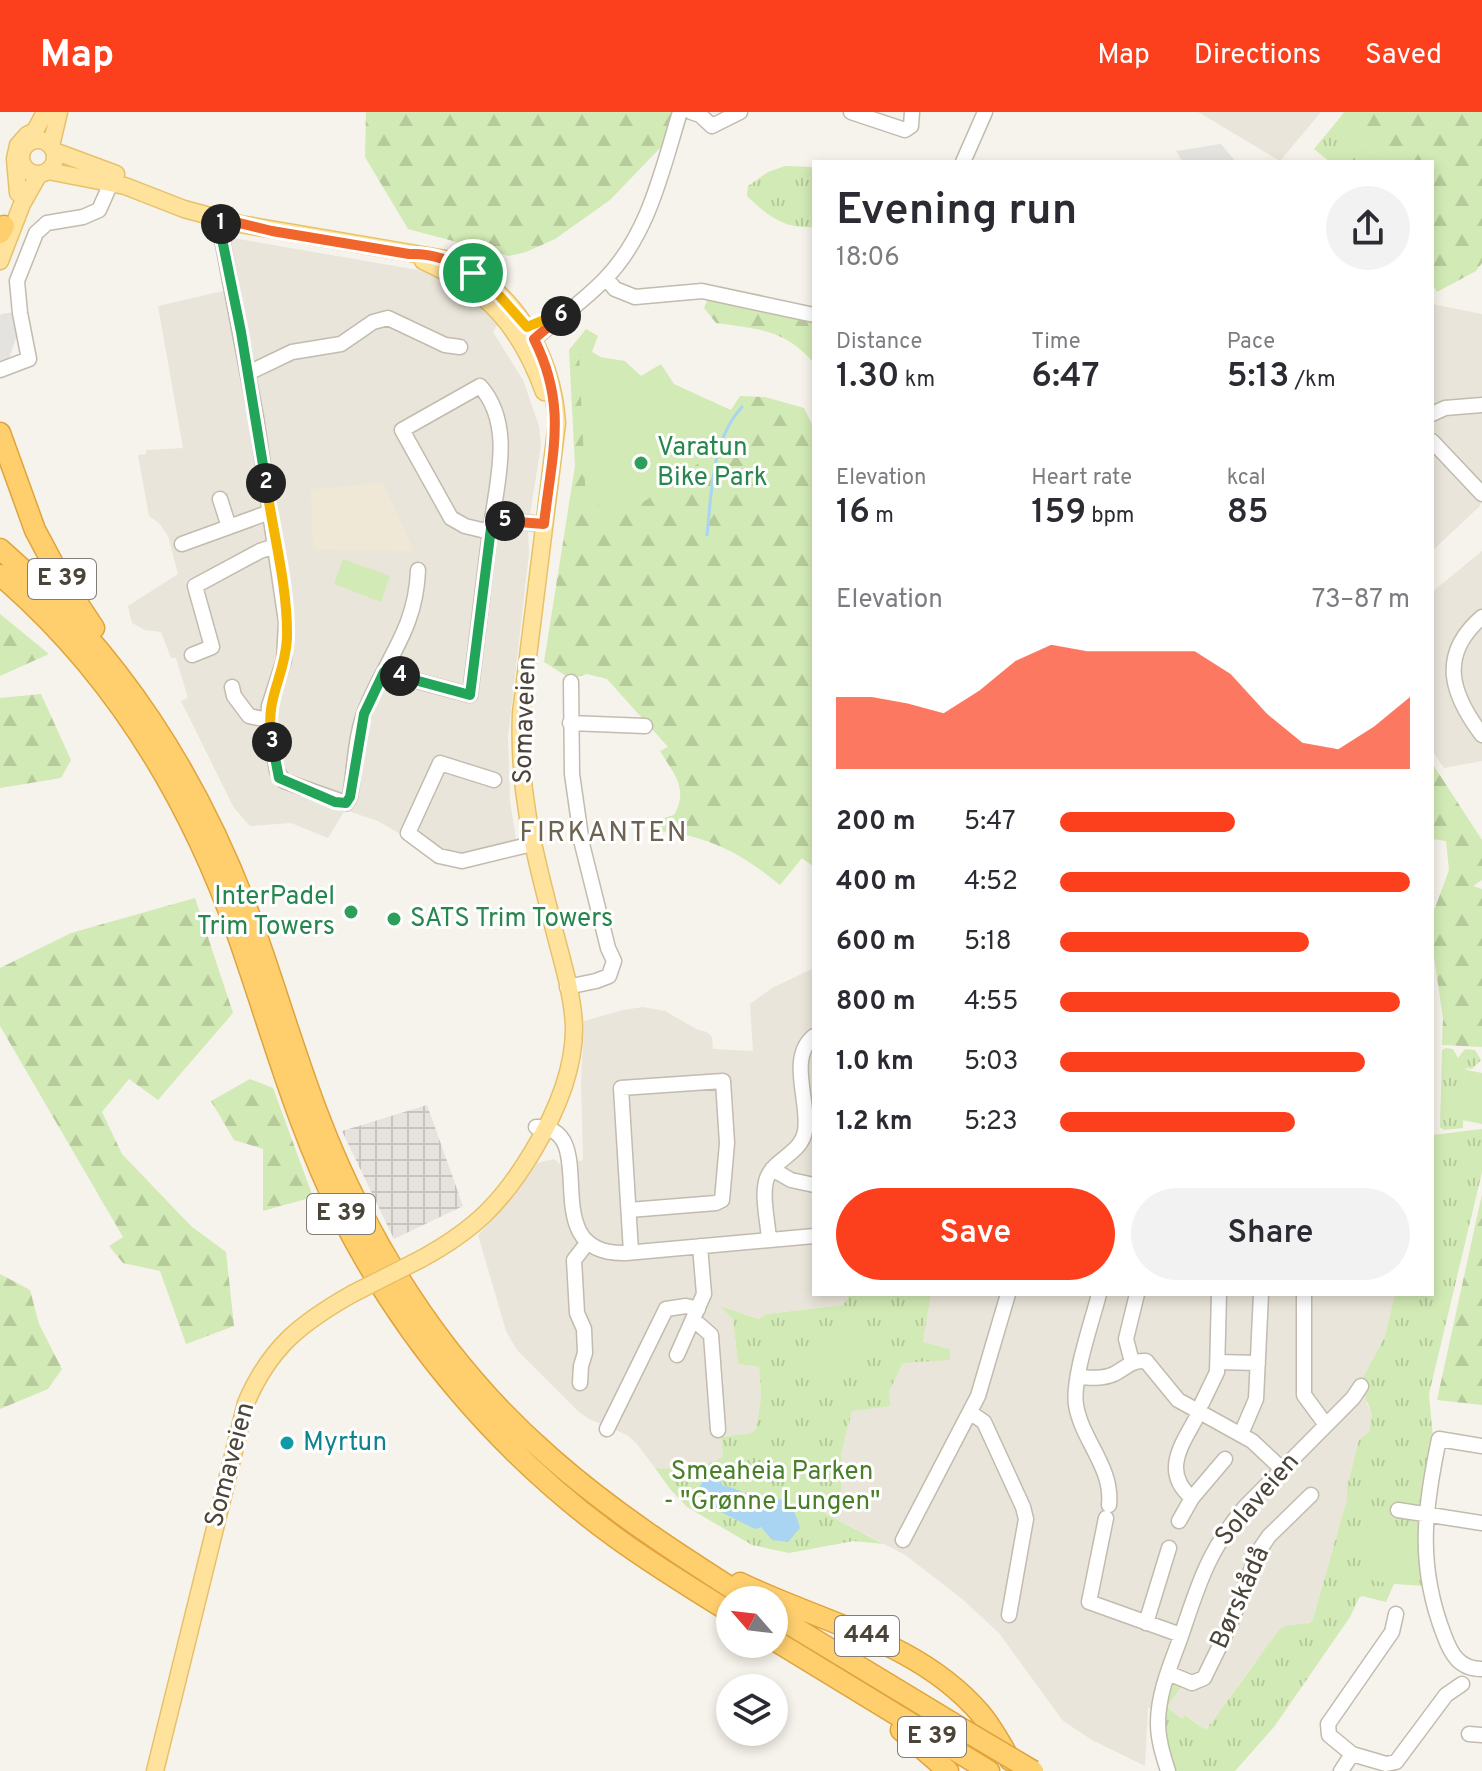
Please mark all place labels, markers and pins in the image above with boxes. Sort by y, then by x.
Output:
pin: 1 [201,204,241,244]
pin [439,239,507,307]
pin: 6 [541,296,581,336]
place label: Varatun Bike Park [657,432,767,495]
marker: Varatun Bike Park [632,454,650,472]
pin: 2 [246,463,286,503]
pin: 5 [485,501,525,541]
pin: 4 [380,656,420,696]
pin: 3 [252,722,292,762]
place label: InterPadel Trim Towers [197,881,335,944]
marker: InterPadel Trim Towers [342,903,360,921]
place label: SATS Trim Towers [410,903,613,936]
marker: SATS Trim Towers [385,910,403,928]
place label: Myrtun [303,1427,387,1460]
marker: Myrtun [278,1434,296,1452]

